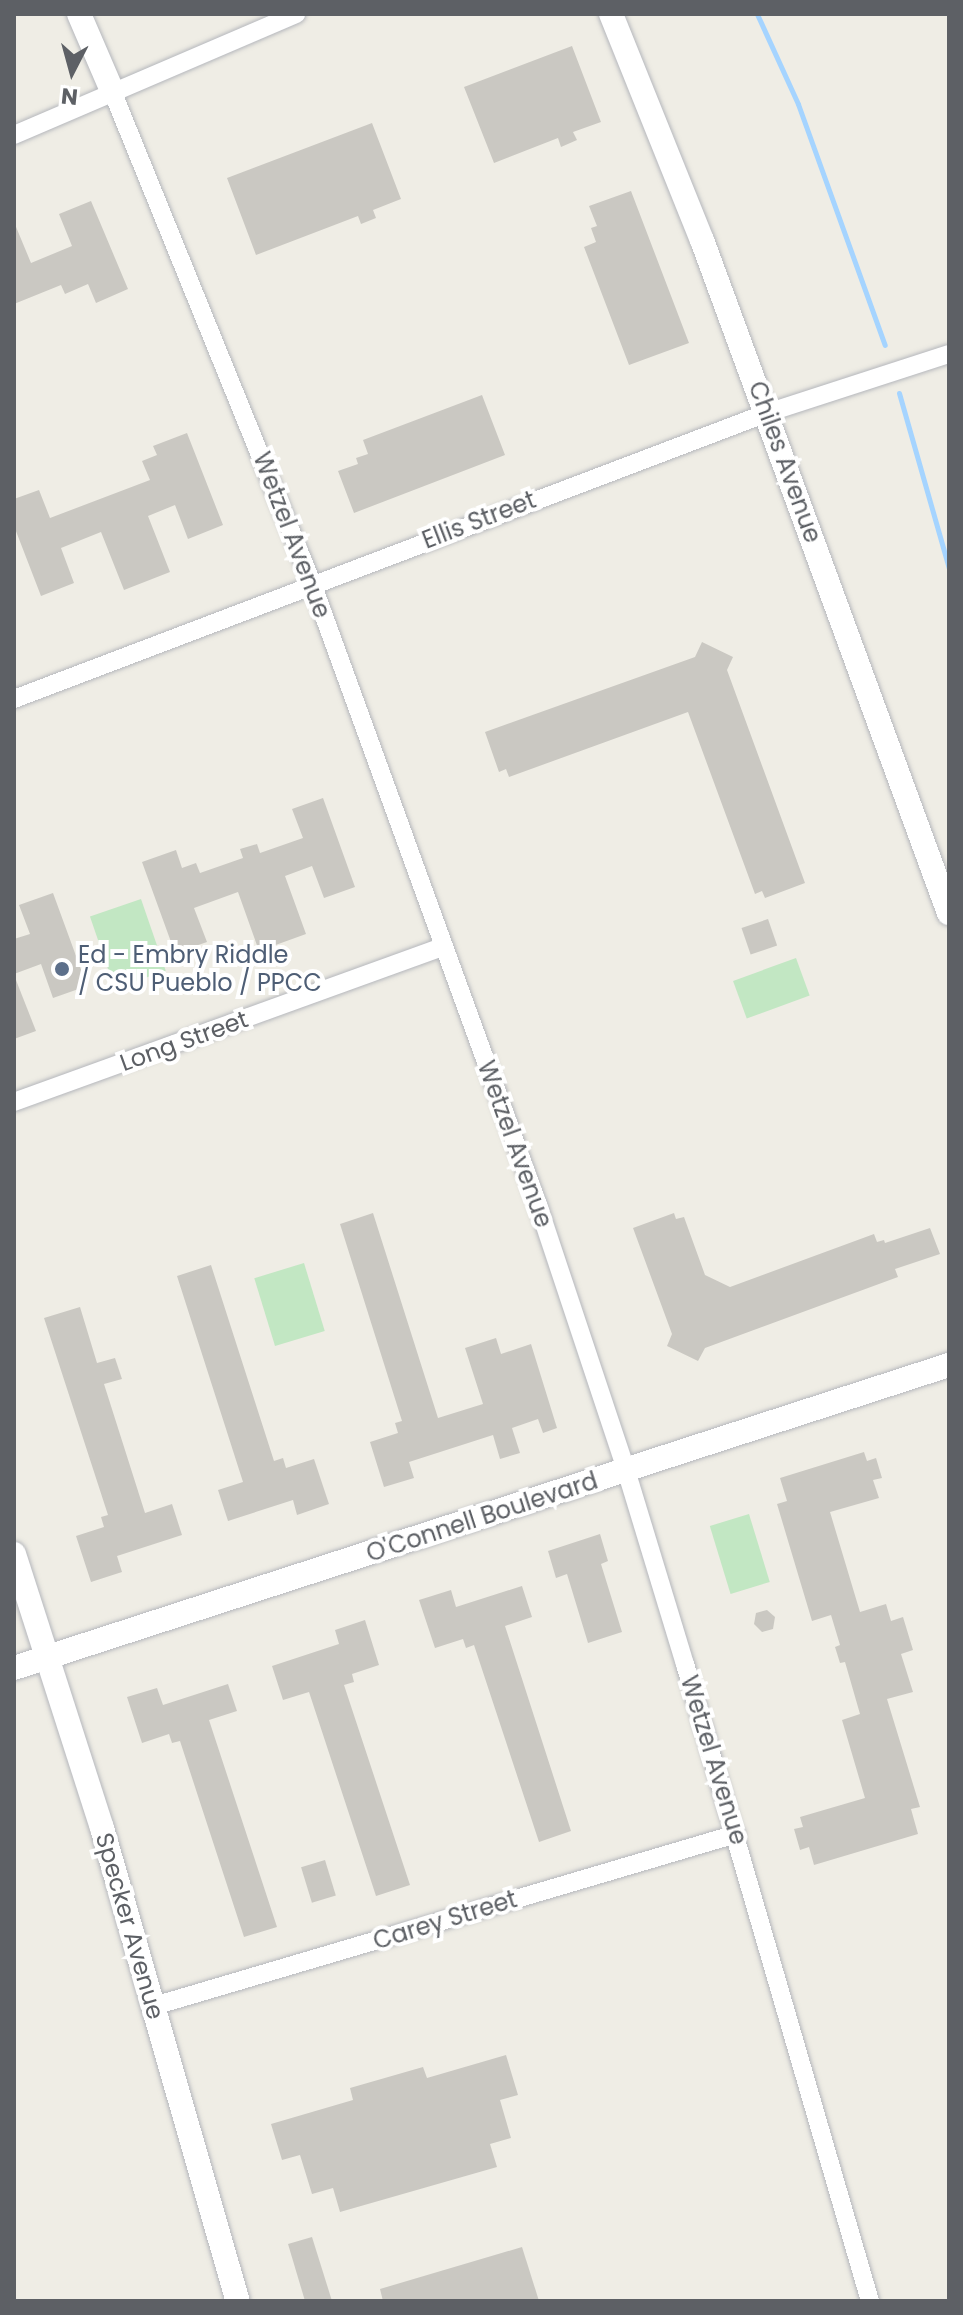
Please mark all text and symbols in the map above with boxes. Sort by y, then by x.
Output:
north arrow [32,32,112,112]
text: N [60,80,79,113]
street label: Chiles Avenue [742,377,828,547]
street label: Wetzel Avenue [247,448,337,622]
street label: Ellis Street [418,485,540,555]
place label: Ed - Embry Riddle / CSU Pueblo / PPCC [78,941,322,997]
marker: Ed - Embry Riddle / CSU Pueblo / PPCC [53,960,71,978]
street label: Long Street [116,1005,252,1077]
street label: Wetzel Avenue [471,1057,559,1231]
street label: O'Connell Boulevard [363,1466,601,1568]
street label: Wetzel Avenue [675,1672,753,1848]
street label: Specker Avenue [90,1830,170,2022]
street label: Carey Street [370,1884,520,1956]

